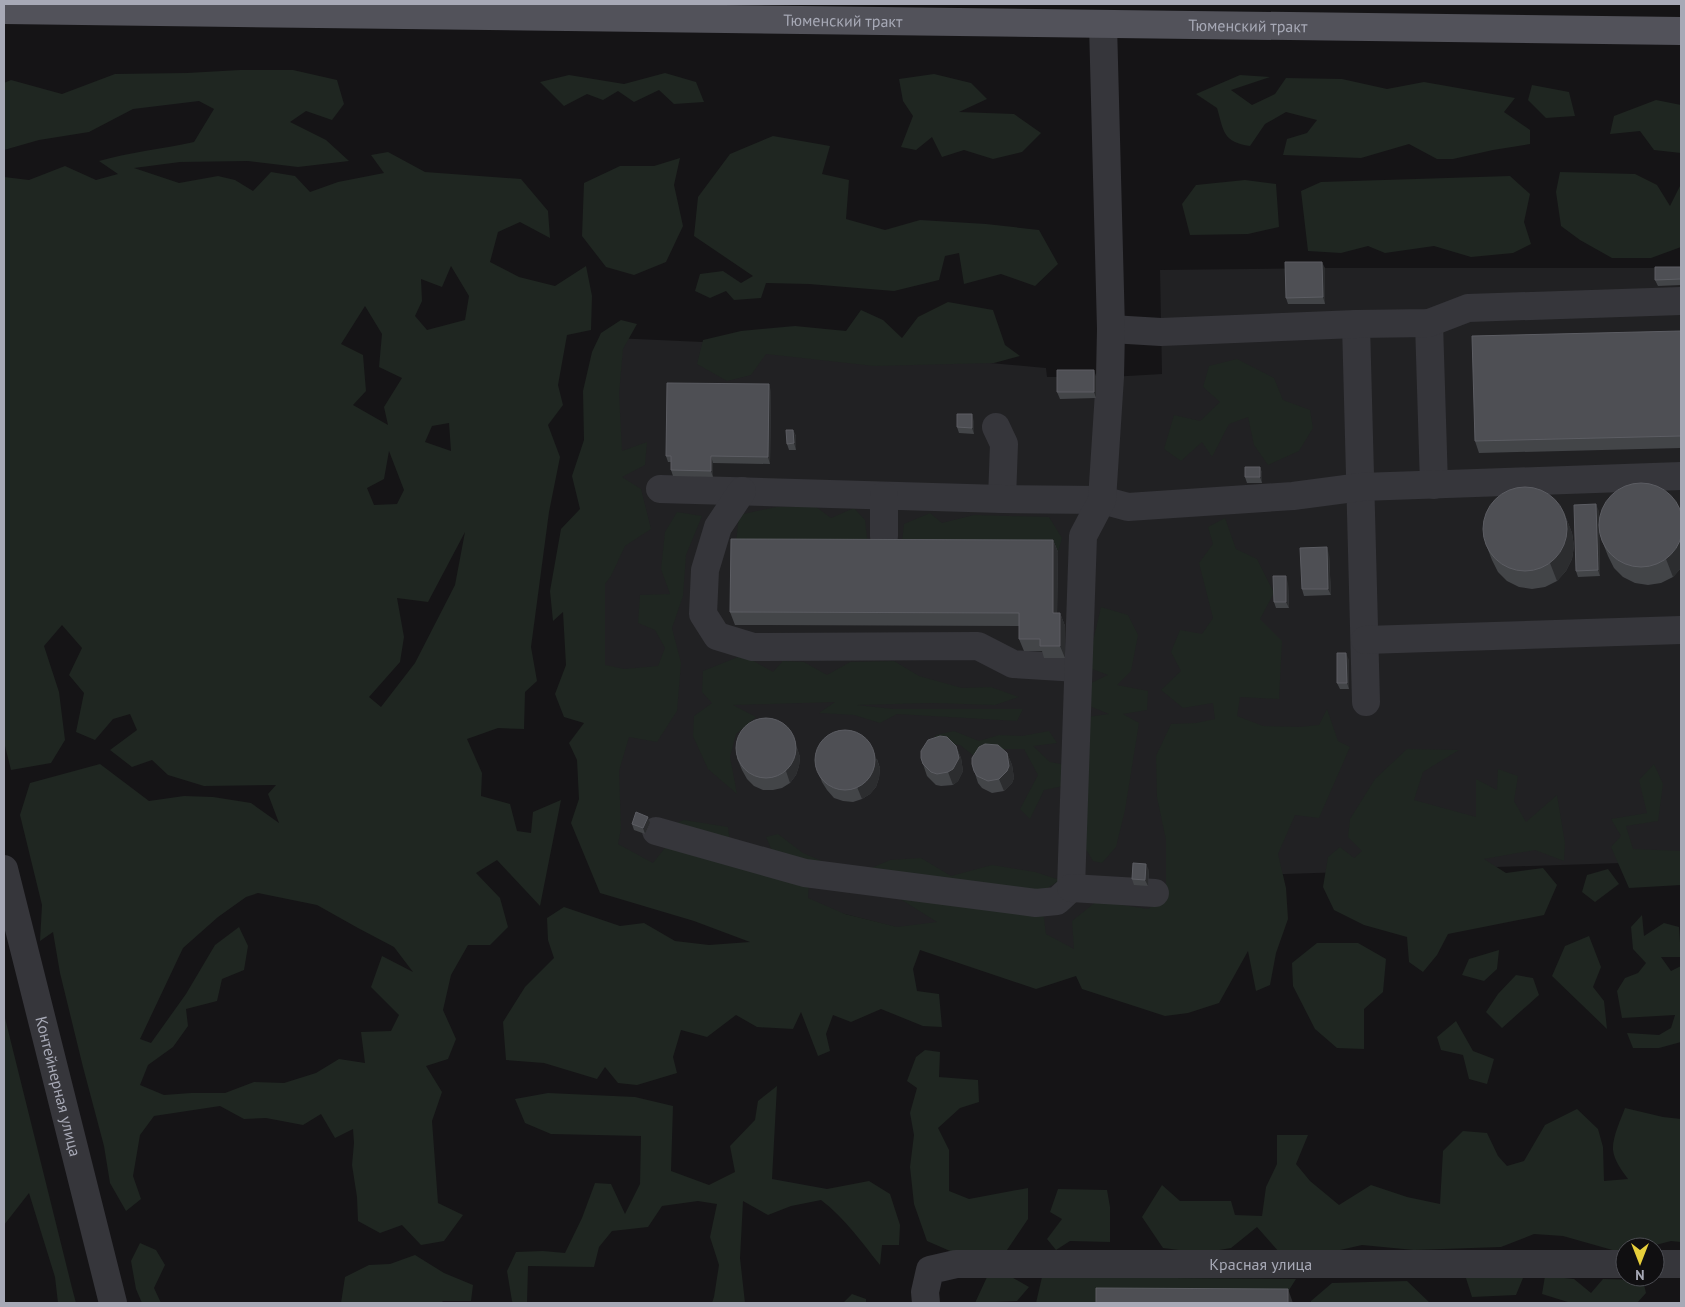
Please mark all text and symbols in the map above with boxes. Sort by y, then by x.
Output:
street label: Тюменский тракт [783,10,903,31]
street label: Тюменский тракт [1188,15,1308,36]
street label: Контейнерная улица [31,1014,86,1158]
north arrow [1615,1237,1665,1287]
street label: Красная улица [1209,1254,1312,1274]
text: N [1635,1266,1645,1284]

